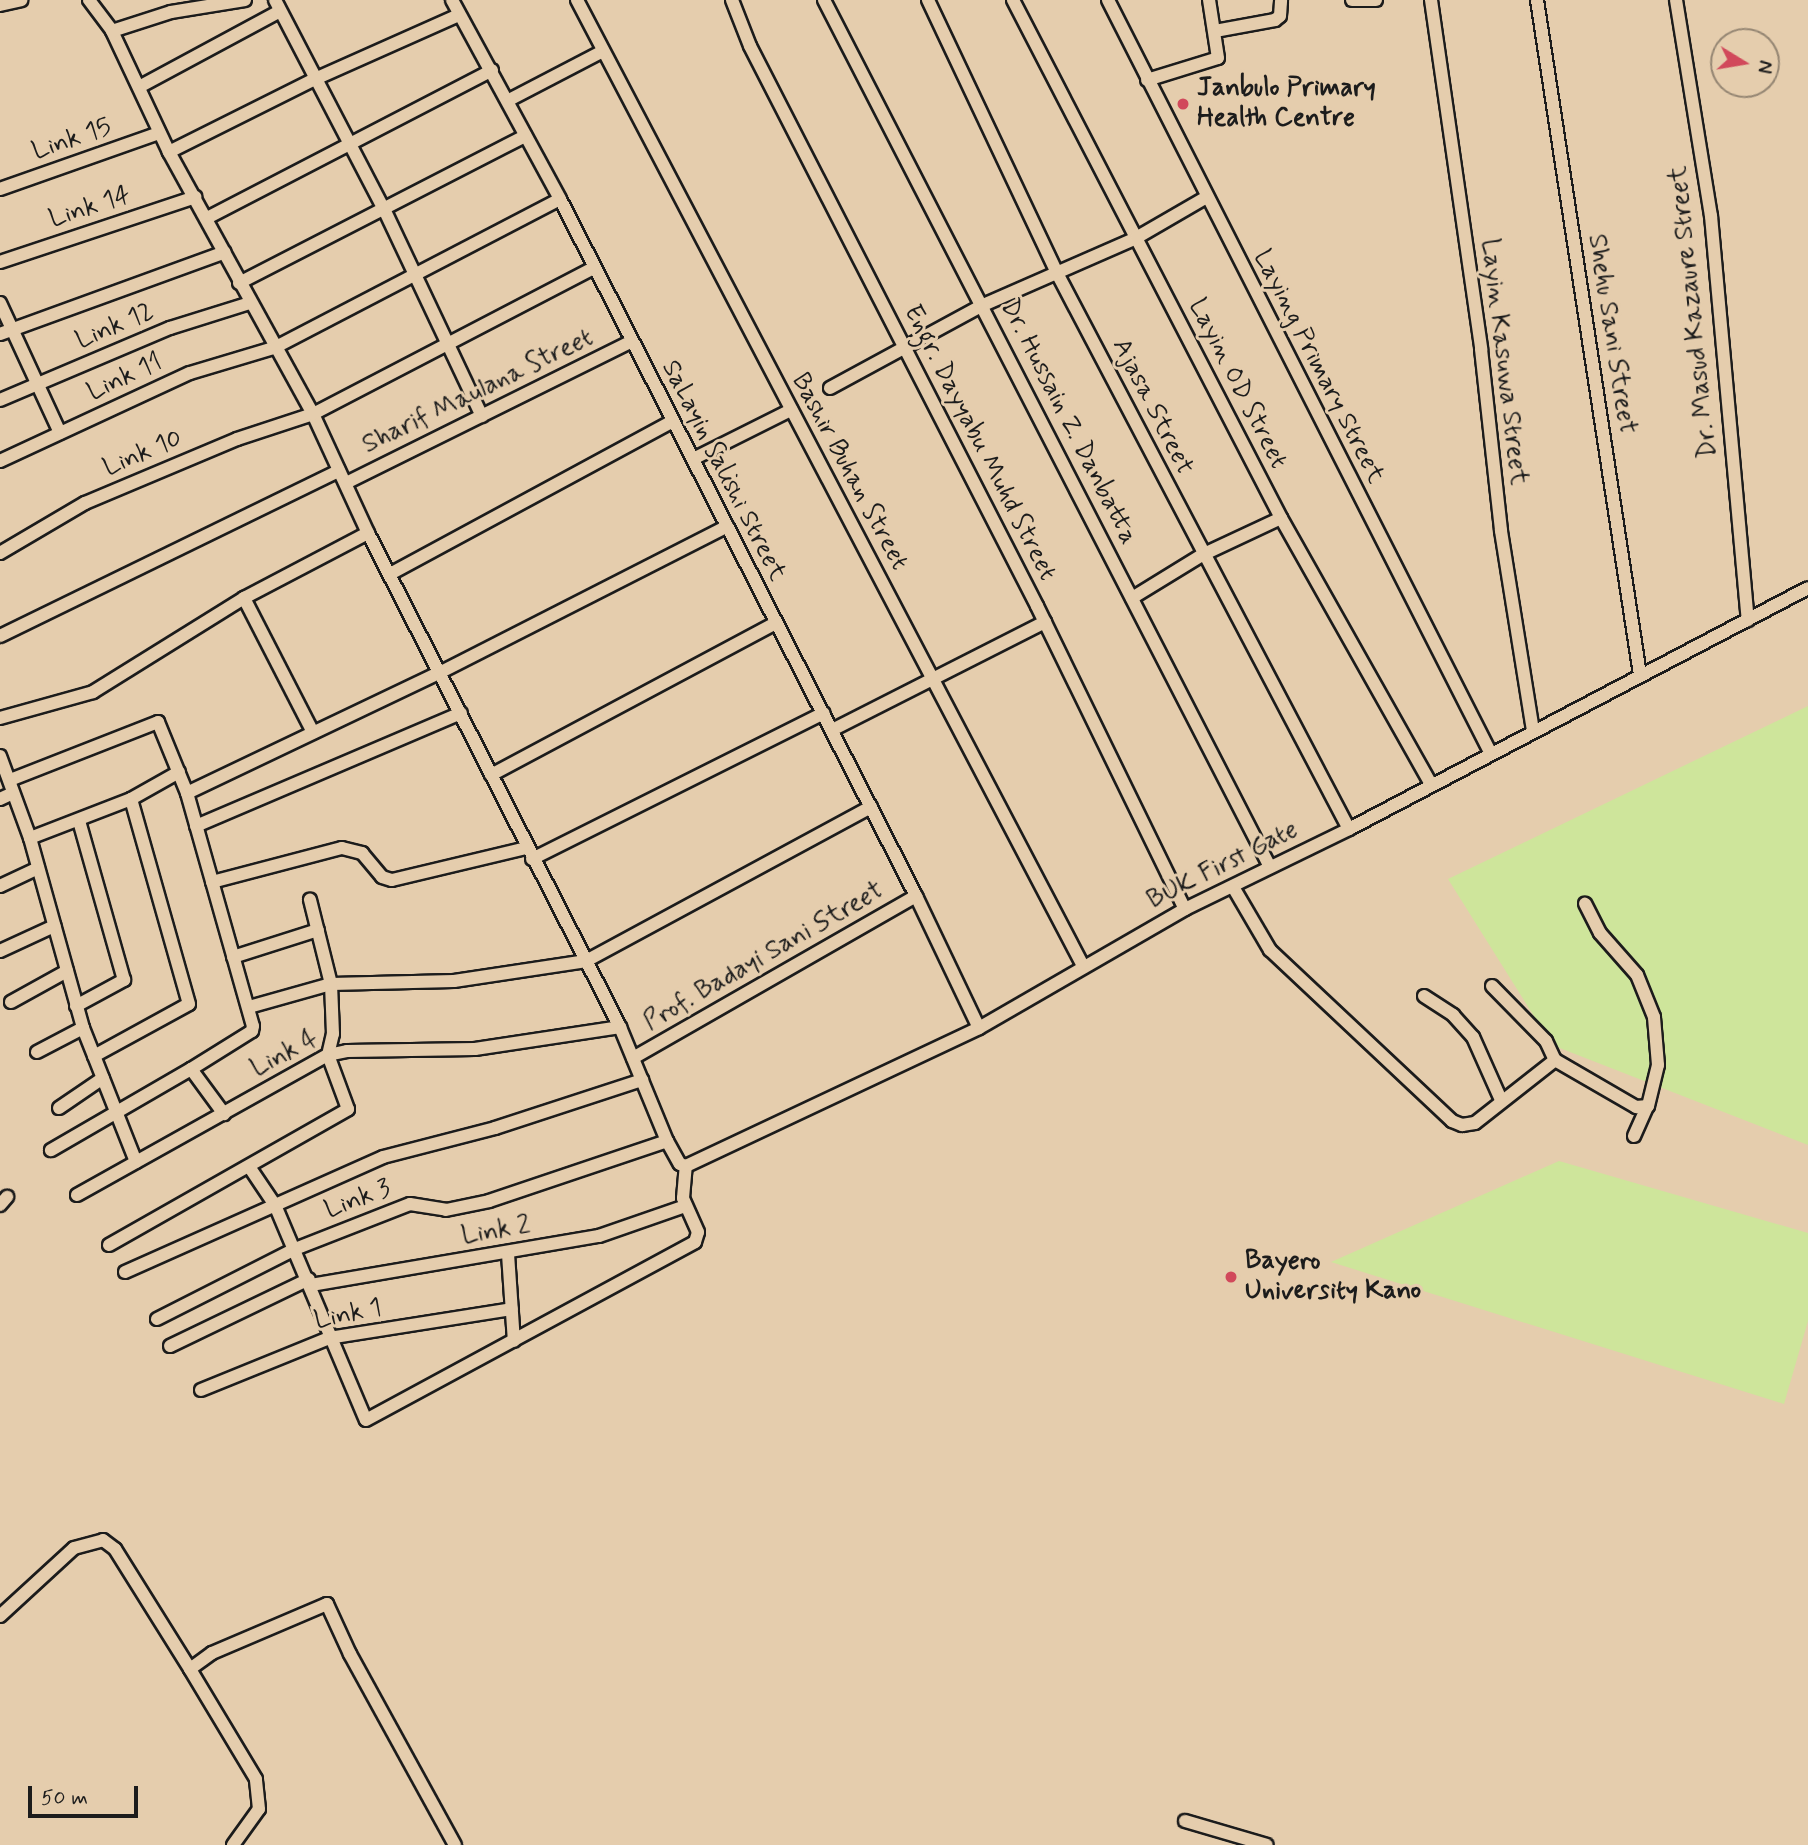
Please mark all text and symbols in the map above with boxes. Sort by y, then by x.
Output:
north arrow [1710,28,1780,98]
text: N [1751,58,1778,75]
place label: Janbulo Primary Health Centre [1197,73,1384,134]
marker: Janbulo Primary Health Centre [1175,96,1191,112]
street label: Link 15 [28,112,116,168]
street label: Dr. Masud Kazaure Street [1663,163,1725,461]
street label: Link 14 [45,180,135,236]
street label: Shehu Sani Street [1580,234,1642,434]
street label: Layin Kasuwa Street [1473,238,1533,486]
street label: Laying Primary Street [1244,241,1392,493]
street label: Layin OD Street [1179,291,1295,477]
street label: Dr. Hussain Z. Danbatta [992,293,1144,551]
street label: Link 12 [71,297,159,357]
street label: Engr. Dayyabu Muhd Street [894,297,1064,589]
street label: Sharif Maulana Street [354,321,602,463]
street label: Ajasa Street [1105,334,1199,480]
street label: Link 11 [82,347,168,409]
street label: SaLayin Salishi Street [654,355,792,587]
street label: Bashir Buhan Street [781,362,917,582]
street label: Link 10 [99,423,187,485]
street label: BUK First Gate [1143,815,1303,917]
street label: Prof. Badayi Sani Street [639,876,889,1038]
street label: Link 4 [246,1024,324,1086]
street label: Link 3 [321,1173,395,1227]
street label: Link 2 [459,1211,533,1253]
place label: Bayero University Kano [1245,1246,1421,1308]
marker: Bayero University Kano [1223,1269,1239,1285]
street label: Link 1 [311,1293,385,1337]
scale bar [32,1772,142,1816]
text: 50 m [41,1784,88,1812]

